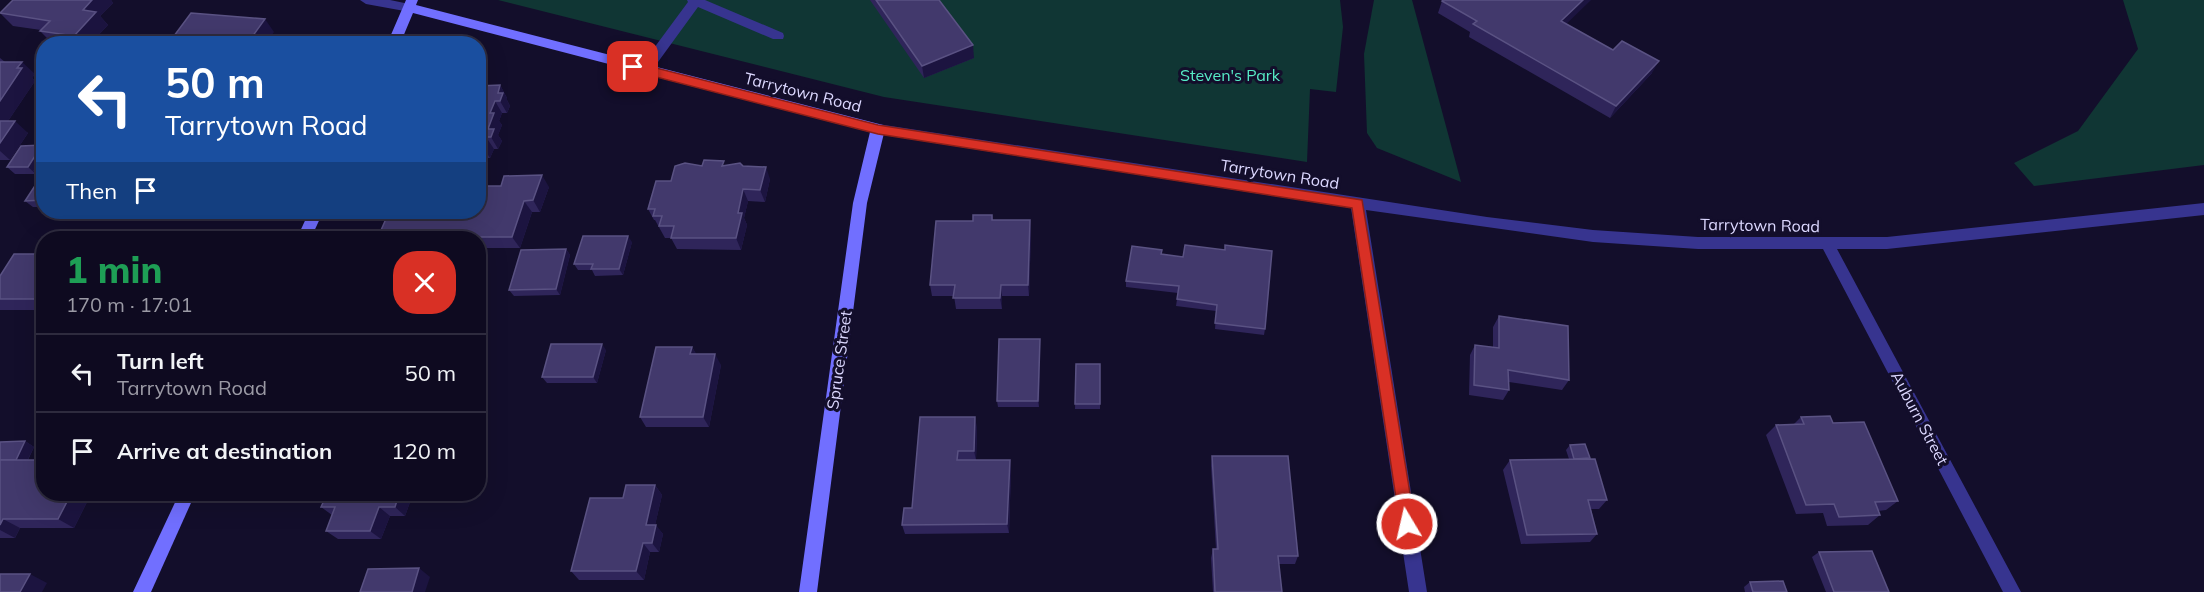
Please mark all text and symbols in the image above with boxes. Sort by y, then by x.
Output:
pin [607,41,658,92]
icon: arrive [616,50,649,83]
text: 50 m [165,56,265,109]
icon: left [66,60,144,138]
park label: Steven's Park [1180,65,1281,85]
street label: Tarrytown Road [742,68,864,116]
text: Tarrytown Road [165,108,368,142]
street label: Tarrytown Road [1219,155,1341,193]
icon: arrive [129,174,162,207]
text: Then [66,177,117,205]
street label: Tarrytown Road [1700,214,1820,236]
text: 1 min [66,247,162,292]
button: close [393,251,456,314]
text: 170 m · 17:01 [66,292,192,317]
street label: Spruce Street [822,309,856,411]
text: Turn left [117,347,204,375]
icon: left [66,357,99,390]
text: 50 m [405,359,456,387]
street label: Auburn Street [1887,368,1953,469]
text: Tarrytown Road [117,375,267,400]
icon: arrive [66,435,99,468]
text: Arrive at destination [117,437,332,465]
text: 120 m [391,437,456,465]
position arrow [1375,492,1439,556]

